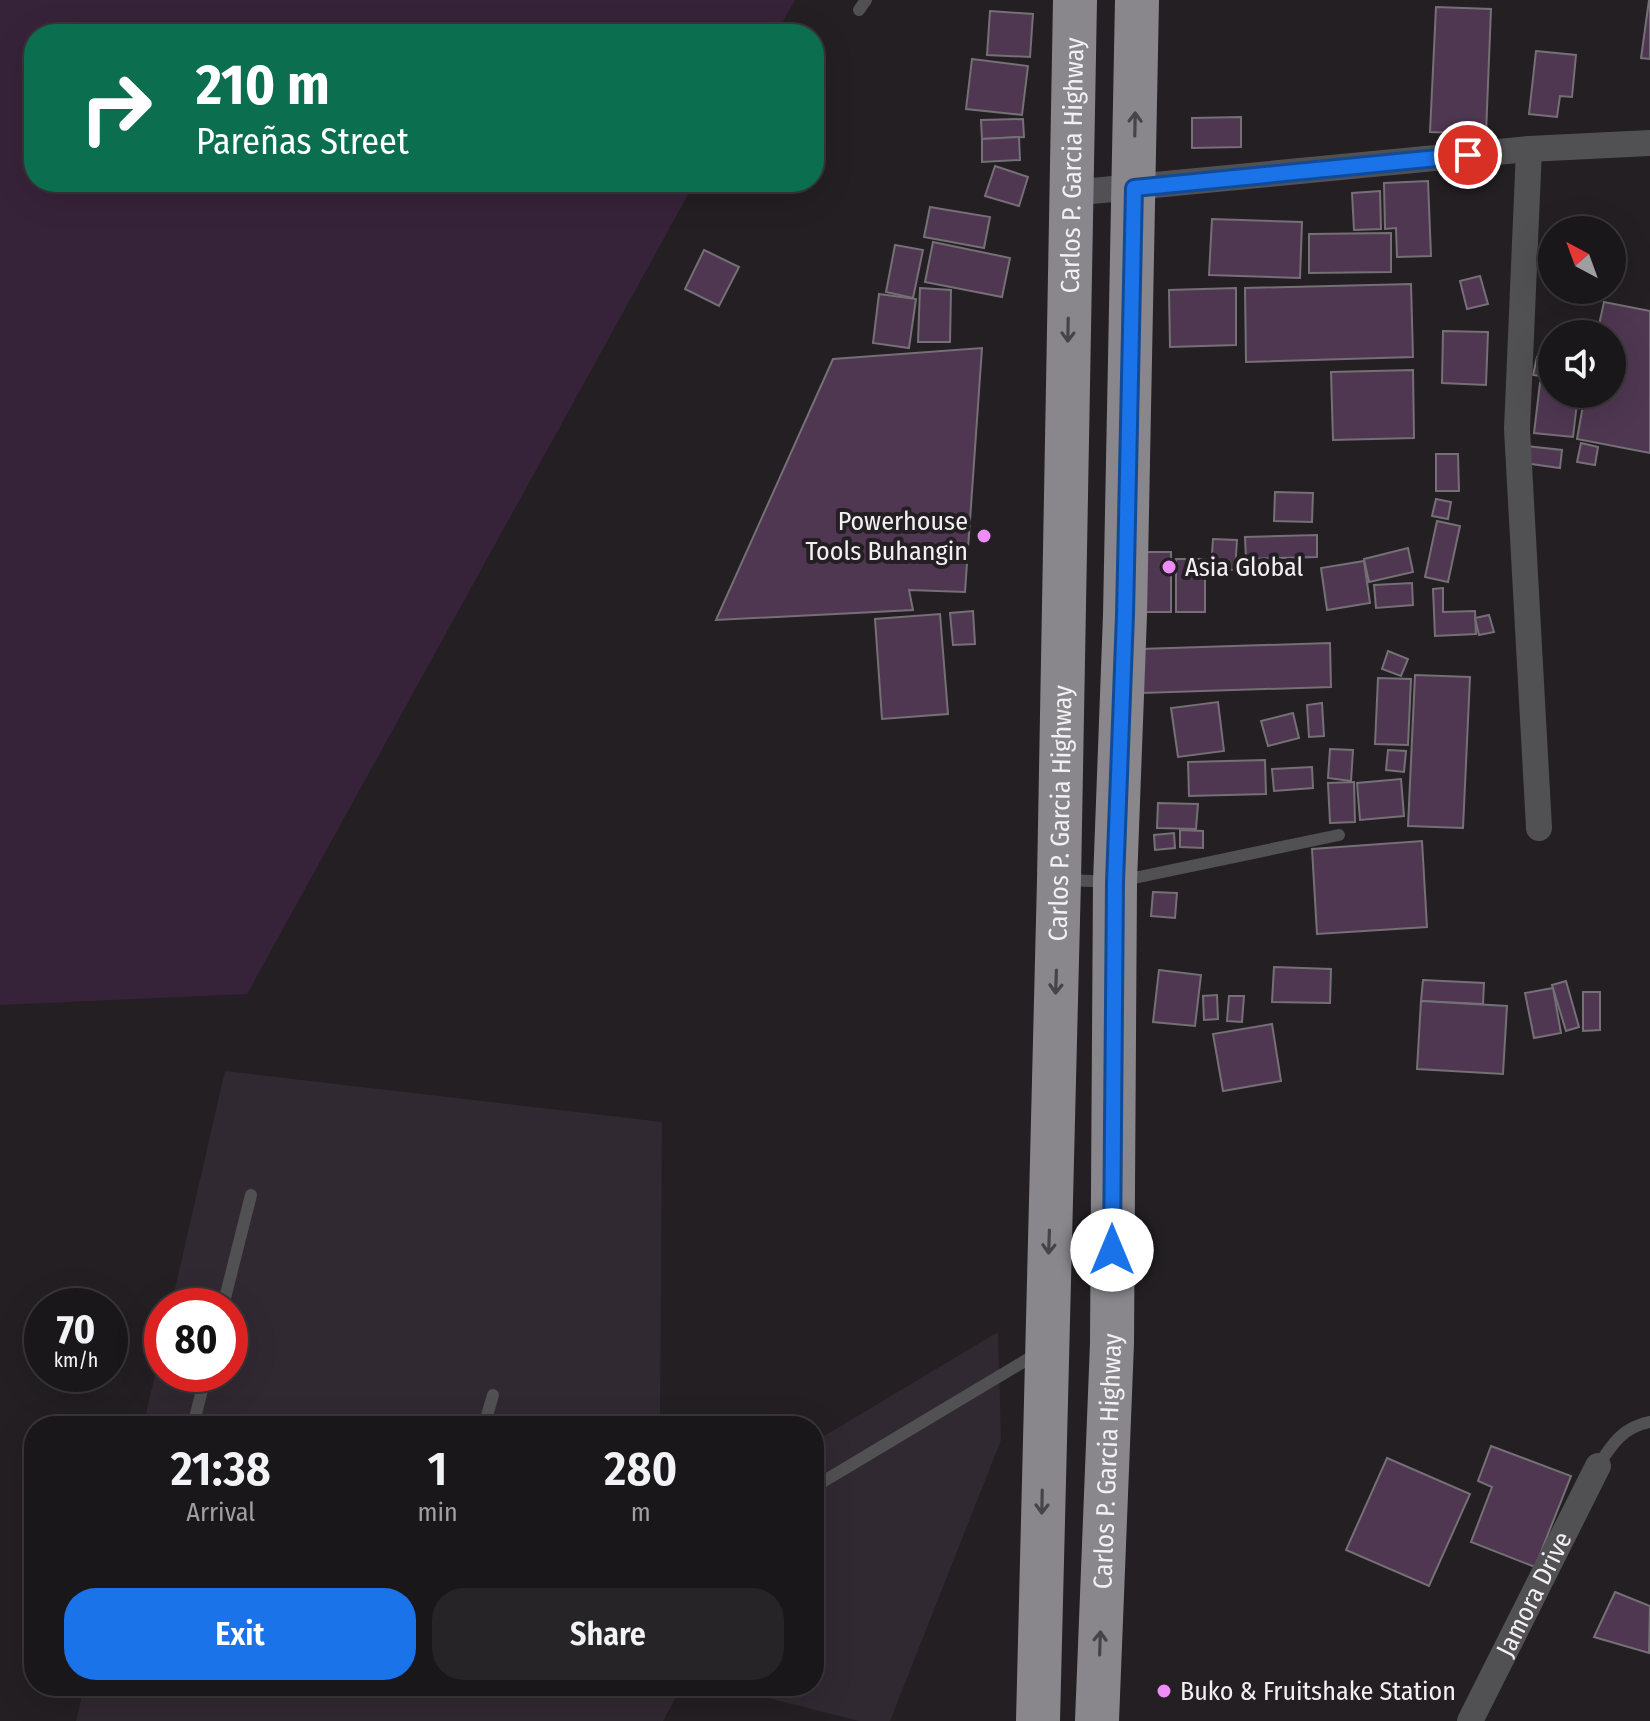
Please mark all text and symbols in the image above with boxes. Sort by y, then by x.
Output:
street label: Carlos P. Garcia Highway [1054,37,1090,294]
text: 210 m [196,52,330,119]
icon: right [64,56,168,160]
one-way arrow [1127,111,1143,138]
text: Pareñas Street [196,120,409,164]
pin [1434,121,1502,189]
icon: arrive [1446,133,1490,177]
north arrow [1538,216,1626,304]
map controls [1538,216,1626,408]
one-way arrow [1060,316,1076,343]
button: sound [1538,320,1626,408]
place label: Powerhouse Tools Buhangin [806,506,968,567]
marker: Powerhouse Tools Buhangin [975,527,993,545]
place label: Asia Global [1185,552,1304,583]
marker: Asia Global [1160,558,1178,576]
street label: Carlos P. Garcia Highway [1042,685,1078,942]
one-way arrow [1048,968,1064,995]
position arrow [1070,1208,1154,1292]
one-way arrow [1041,1228,1056,1255]
speed limit sign: 80 [144,1288,248,1392]
text: 70 [57,1306,95,1354]
street label: Carlos P. Garcia Highway [1087,1333,1128,1590]
text: km/h [54,1348,98,1372]
text: 21:38 [171,1440,271,1498]
text: 1 [428,1440,448,1498]
text: 280 [604,1440,677,1498]
one-way arrow [1035,1488,1050,1515]
text: Arrival [186,1497,255,1528]
text: min [417,1497,458,1528]
text: m [631,1497,651,1528]
street label: Jamora Drive [1489,1526,1578,1662]
button: Exit [64,1588,416,1680]
button: Share [432,1588,784,1680]
one-way arrow [1092,1630,1107,1657]
place label: Buko & Fruitshake Station [1180,1676,1456,1707]
marker: Buko & Fruitshake Station [1155,1682,1173,1700]

